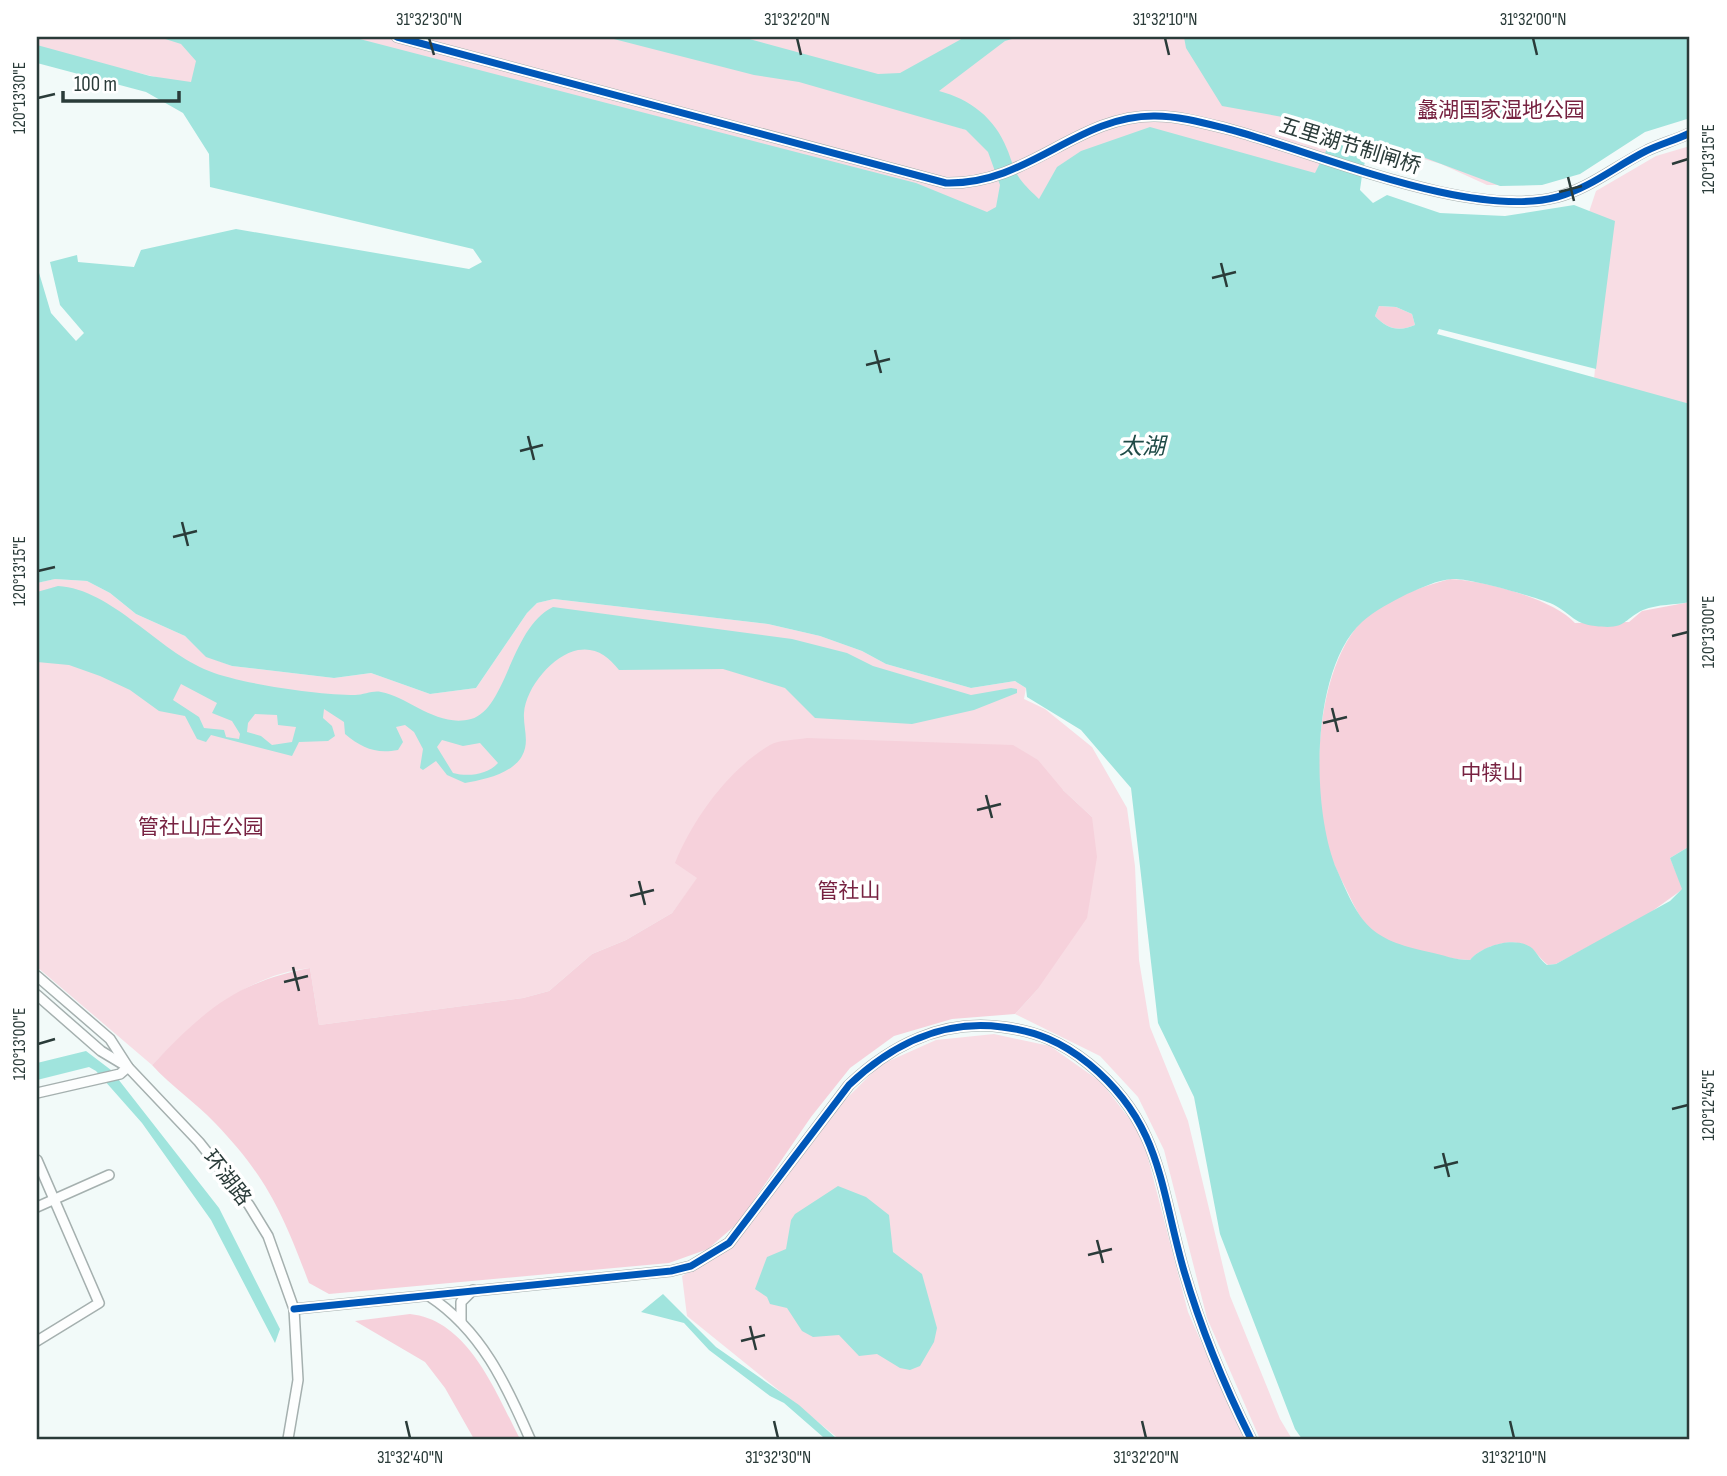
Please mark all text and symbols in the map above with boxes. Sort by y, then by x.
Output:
text: 31°32'30"N [396,9,462,30]
text: 31°32'20"N [764,9,830,30]
text: 31°32'10"N [1133,9,1197,30]
text: 31°32'00"N [1500,9,1566,30]
scale bar [63,60,178,104]
text: 120°13'30"E [9,62,30,134]
text: 100 m [74,72,117,97]
park label: 蠡湖国家湿地公园 [1417,98,1585,123]
street label: 五里湖节制闸桥 [1276,113,1424,179]
text: 120°13'15"E [1698,124,1719,194]
water label: 太湖 [1119,433,1168,461]
text: 120°13'15"E [9,536,30,606]
text: 120°13'00"E [1698,596,1719,668]
park label: 中犊山 [1461,761,1524,786]
park label: 管社山庄公园 [138,815,264,840]
park label: 管社山 [818,879,881,904]
text: 120°13'00"E [9,1008,30,1080]
text: 120°12'45"E [1698,1069,1719,1141]
street label: 环湖路 [198,1145,256,1211]
text: 31°32'40"N [377,1447,443,1468]
text: 31°32'30"N [745,1447,811,1468]
text: 31°32'20"N [1113,1447,1179,1468]
text: 31°32'10"N [1482,1447,1546,1468]

